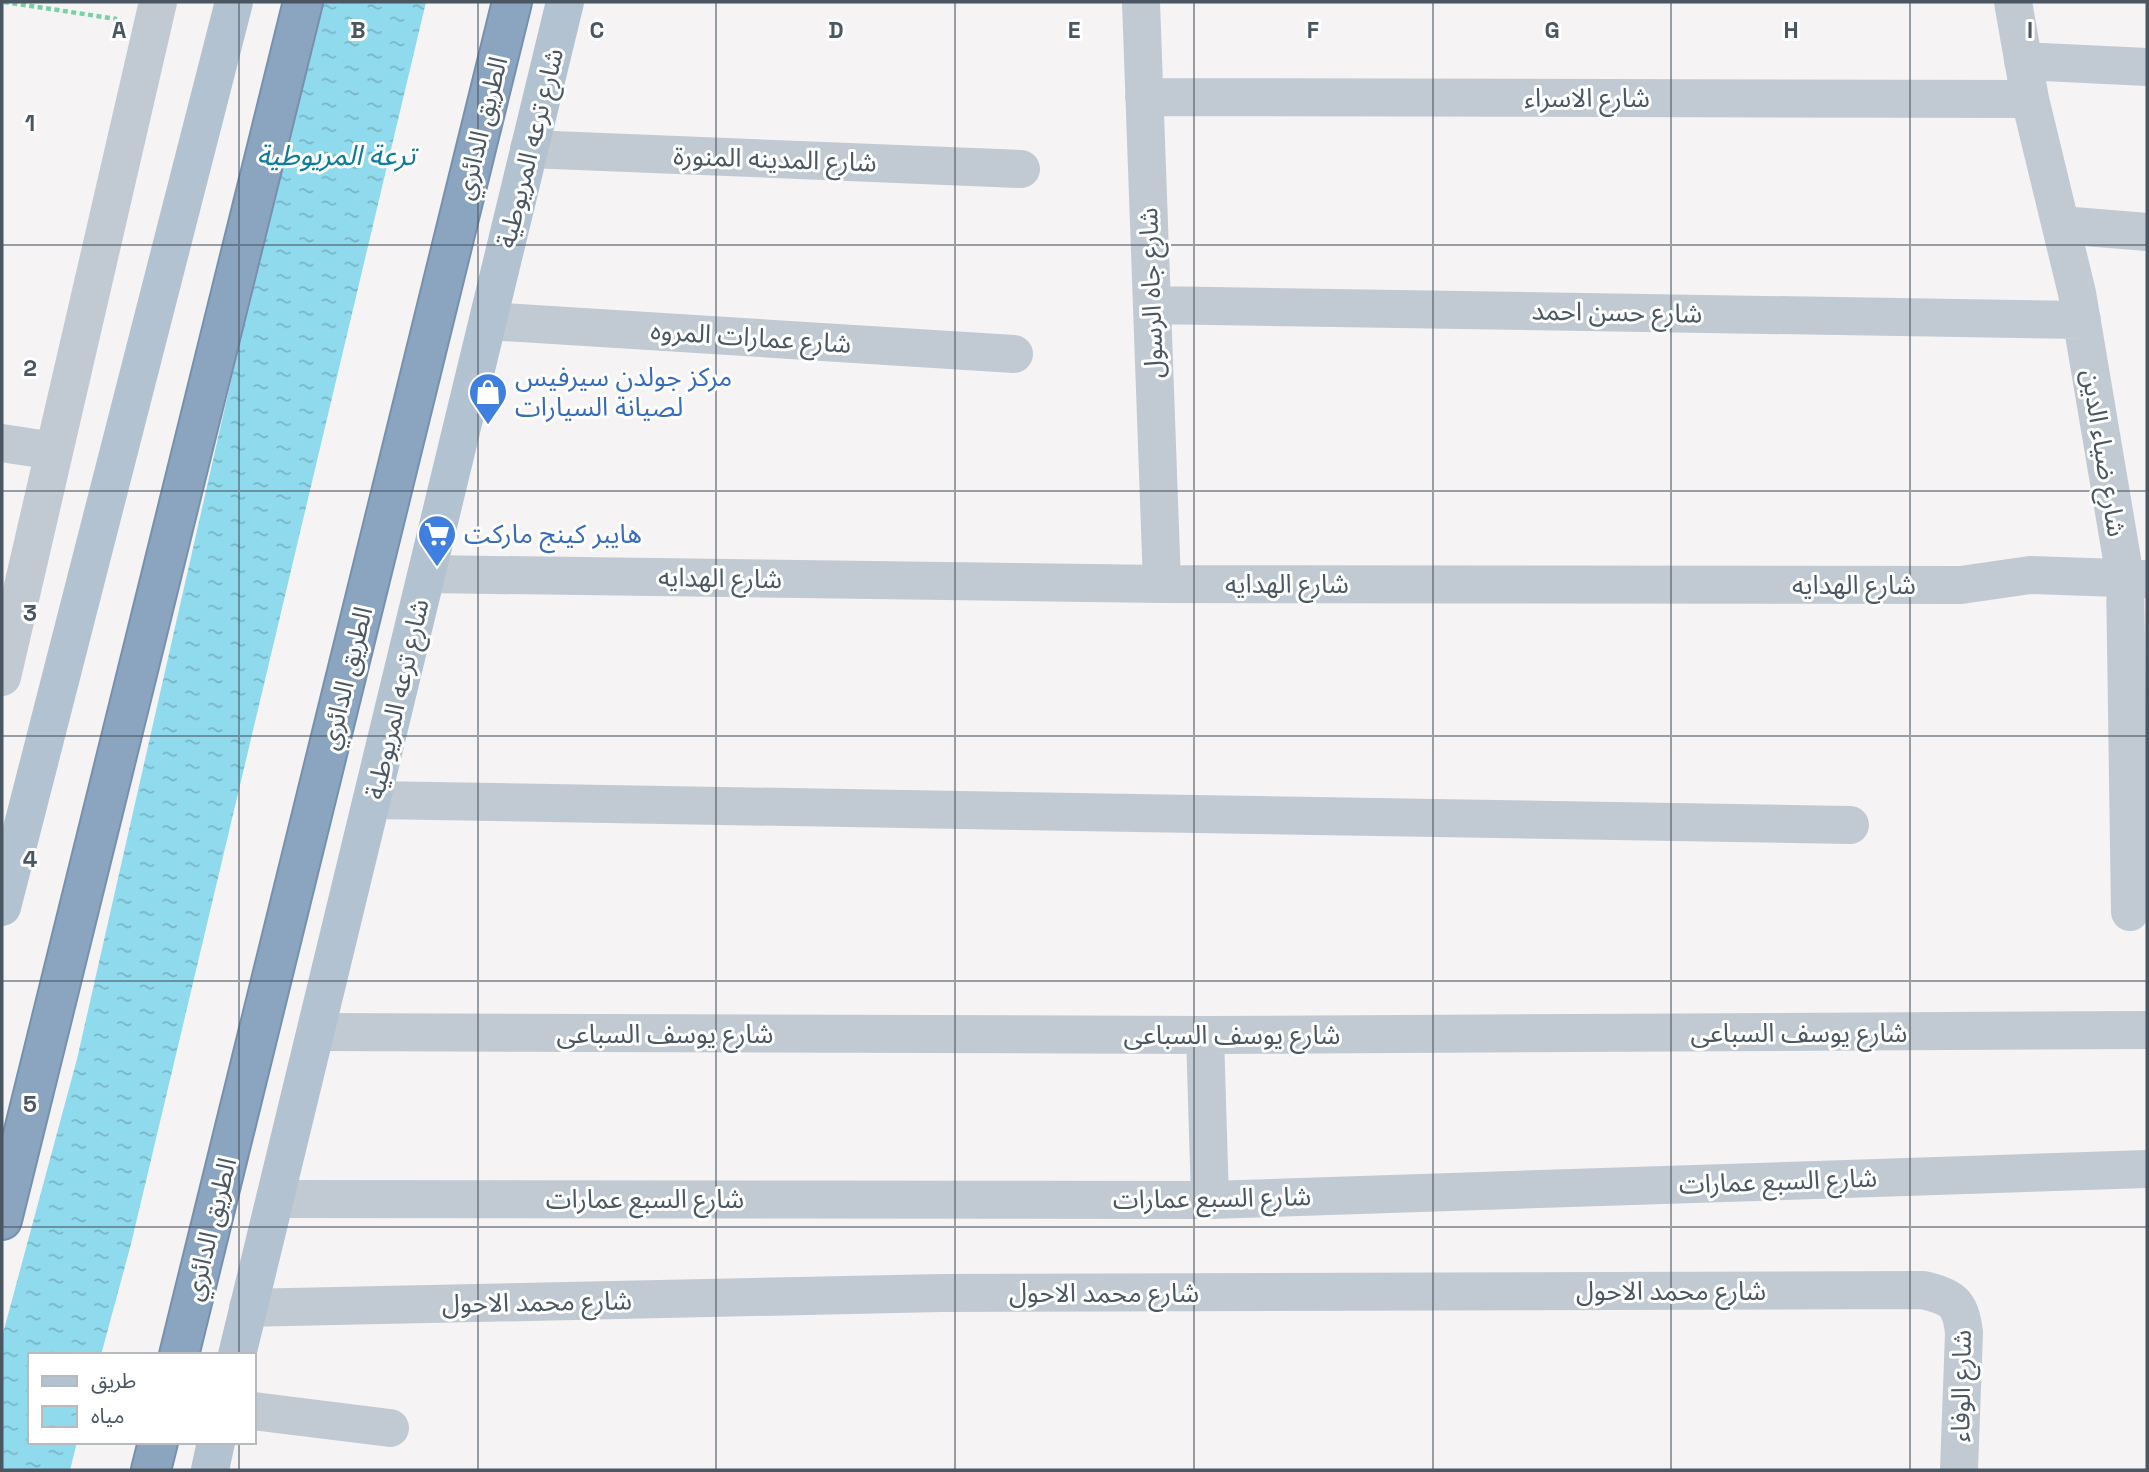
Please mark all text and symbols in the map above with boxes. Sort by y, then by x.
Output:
text: A [112,15,127,45]
text: B [350,15,366,45]
text: C [590,15,604,45]
text: D [828,15,844,45]
text: E [1068,15,1080,45]
text: F [1307,15,1319,45]
text: G [1544,15,1560,45]
text: H [1783,15,1799,45]
text: I [2027,15,2033,45]
street label: شارع ترعه المريوطية [489,45,573,252]
street label: الطريق الدائري [447,53,518,204]
street label: شارع الاسراء [1524,81,1650,117]
text: 1 [25,108,35,138]
water label: ترعة المريوطية [257,137,419,173]
street label: شارع المدينه المنورة [673,138,877,182]
street label: شارع جاه الرسول [1131,207,1173,379]
street label: شارع حسن احمد [1531,294,1703,332]
street label: شارع عمارات المروه [649,313,852,363]
text: 2 [23,353,37,383]
place label: مركز جولدن سيرفيس لصيانة السيارات [515,360,732,424]
street label: شارع ضياء الدين [2072,367,2134,539]
shop icon: مركز جولدن سيرفيس لصيانة السيارات [467,371,509,426]
supermarket icon: هايبر كينج ماركت [416,513,458,568]
place label: هايبر كينج ماركت [464,517,642,554]
street label: شارع الهدايه [658,560,782,598]
street label: شارع الهدايه [1225,567,1349,603]
street label: شارع الهدايه [1792,568,1916,604]
street label: شارع ترعه المريوطية [357,595,439,803]
text: 3 [23,598,37,628]
street label: الطريق الدائري [312,603,383,754]
text: 4 [23,844,38,874]
street label: شارع يوسف السباعى [1691,1016,1907,1052]
street label: شارع يوسف السباعى [557,1017,773,1053]
street label: شارع يوسف السباعى [1124,1018,1340,1054]
text: 5 [23,1089,37,1119]
street label: الطريق الدائري [176,1154,247,1305]
street label: شارع السبع عمارات [1678,1161,1878,1204]
street label: شارع السبع عمارات [1113,1179,1312,1220]
street label: شارع السبع عمارات [546,1182,744,1219]
street label: شارع محمد الاحول [1576,1274,1766,1310]
street label: شارع محمد الاحول [1009,1276,1199,1312]
street label: شارع محمد الاحول [442,1283,632,1323]
street label: شارع الوفاء [1943,1329,1981,1443]
legend [28,1353,256,1444]
text: طريق [91,1367,136,1394]
text: مياه [91,1402,124,1429]

